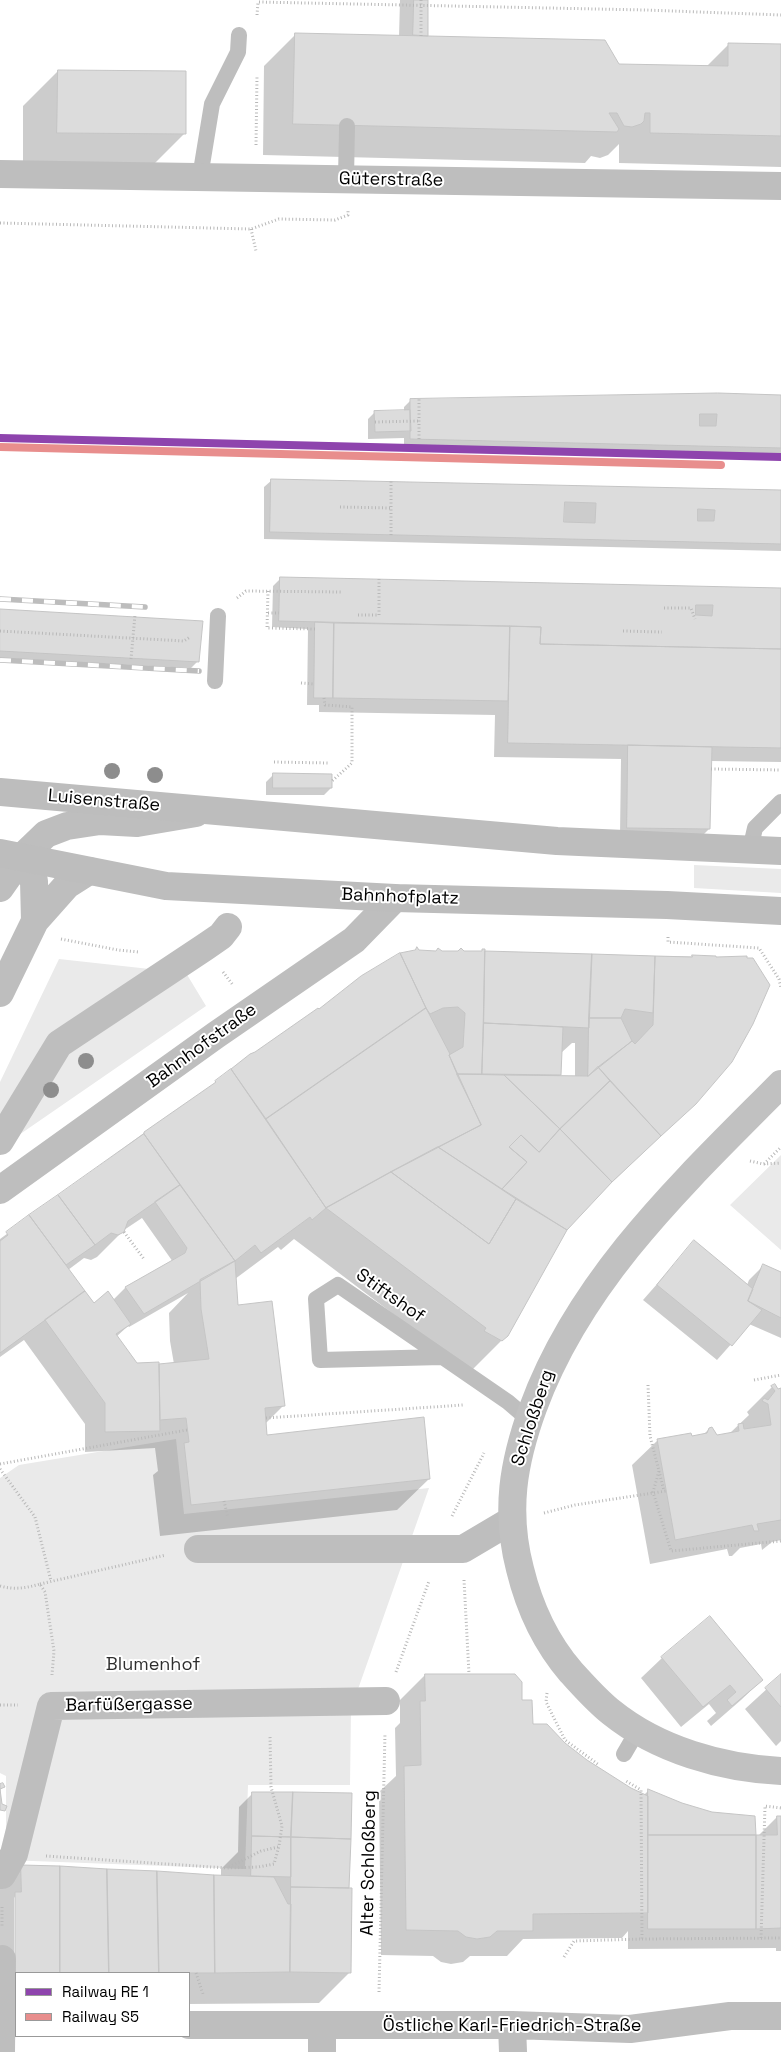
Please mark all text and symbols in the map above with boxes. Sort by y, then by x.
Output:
street label: Güterstraße [339,168,443,192]
street label: Luisenstraße [47,785,161,817]
street label: Bahnhofplatz [341,884,459,910]
street label: Bahnhofstraße [143,999,261,1093]
street label: Stiftshof [351,1265,429,1327]
street label: Schloßberg [507,1367,559,1469]
park label: Blumenhof [106,1654,200,1676]
street label: Barfüßergasse [65,1693,193,1717]
street label: Alter Schloßberg [357,1790,381,1936]
legend [15,1972,190,2037]
text: Railway RE 1 [62,1982,149,2001]
text: Railway S5 [62,2007,139,2026]
street label: Östliche Karl-Friedrich-Straße [383,2015,641,2037]

